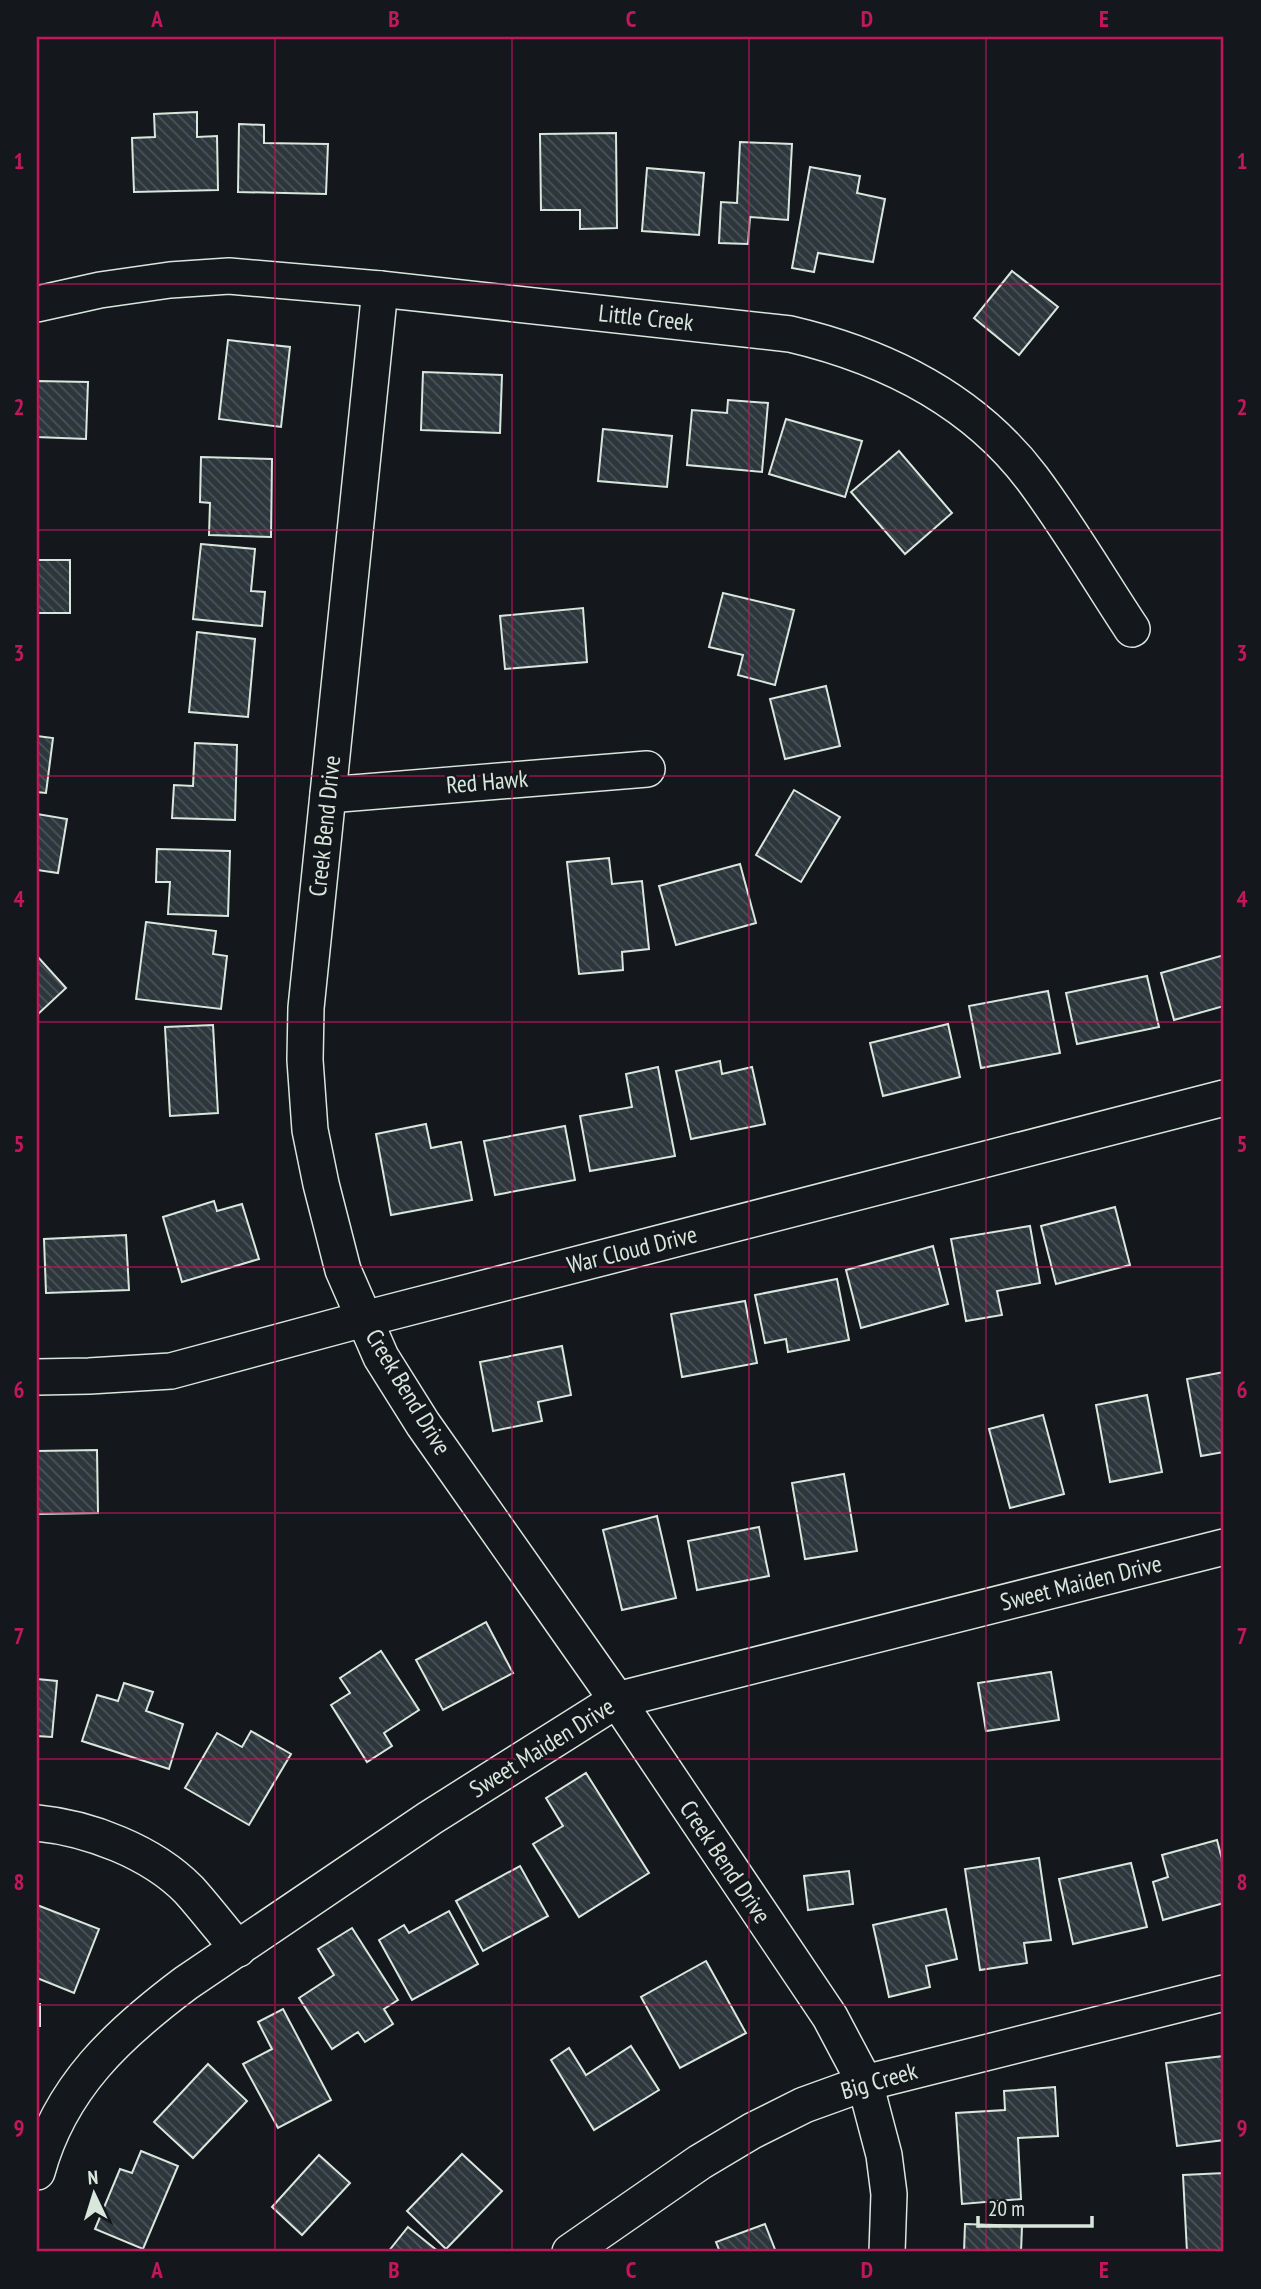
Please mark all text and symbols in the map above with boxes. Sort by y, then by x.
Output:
text: A [150,4,163,33]
text: B [388,4,400,33]
text: C [626,4,637,33]
text: D [861,4,873,33]
text: E [1099,4,1109,33]
text: 1 [14,146,25,175]
text: 1 [1237,146,1248,175]
street label: Little Creek [597,297,696,338]
text: 2 [14,392,25,421]
text: 2 [1237,392,1248,421]
text: 3 [14,638,25,667]
text: 3 [1237,638,1248,667]
street label: Creek Bend Drive [302,754,347,898]
street label: Red Hawk [445,762,530,801]
text: 4 [14,884,25,913]
text: 4 [1237,884,1248,913]
text: 5 [14,1129,25,1158]
text: 5 [1237,1129,1248,1158]
street label: War Cloud Drive [564,1218,700,1281]
street label: Creek Bend Drive [359,1323,458,1460]
text: 6 [14,1375,25,1404]
text: 6 [1237,1375,1248,1404]
street label: Sweet Maiden Drive [997,1547,1165,1618]
text: 7 [14,1621,25,1650]
text: 7 [1237,1621,1248,1650]
street label: Sweet Maiden Drive [463,1691,620,1804]
street label: Creek Bend Drive [673,1794,778,1929]
text: 8 [14,1867,25,1896]
text: 8 [1237,1867,1248,1896]
street label: Big Creek [837,2055,921,2106]
text: 9 [14,2113,25,2142]
text: 9 [1237,2113,1248,2142]
north arrow [60,2160,130,2230]
text: N [87,2165,99,2189]
scale bar [978,2184,1091,2228]
text: 20 m [988,2195,1025,2222]
text: A [150,2255,163,2284]
text: B [388,2255,400,2284]
text: C [626,2255,637,2284]
text: D [861,2255,873,2284]
text: E [1099,2255,1109,2284]

